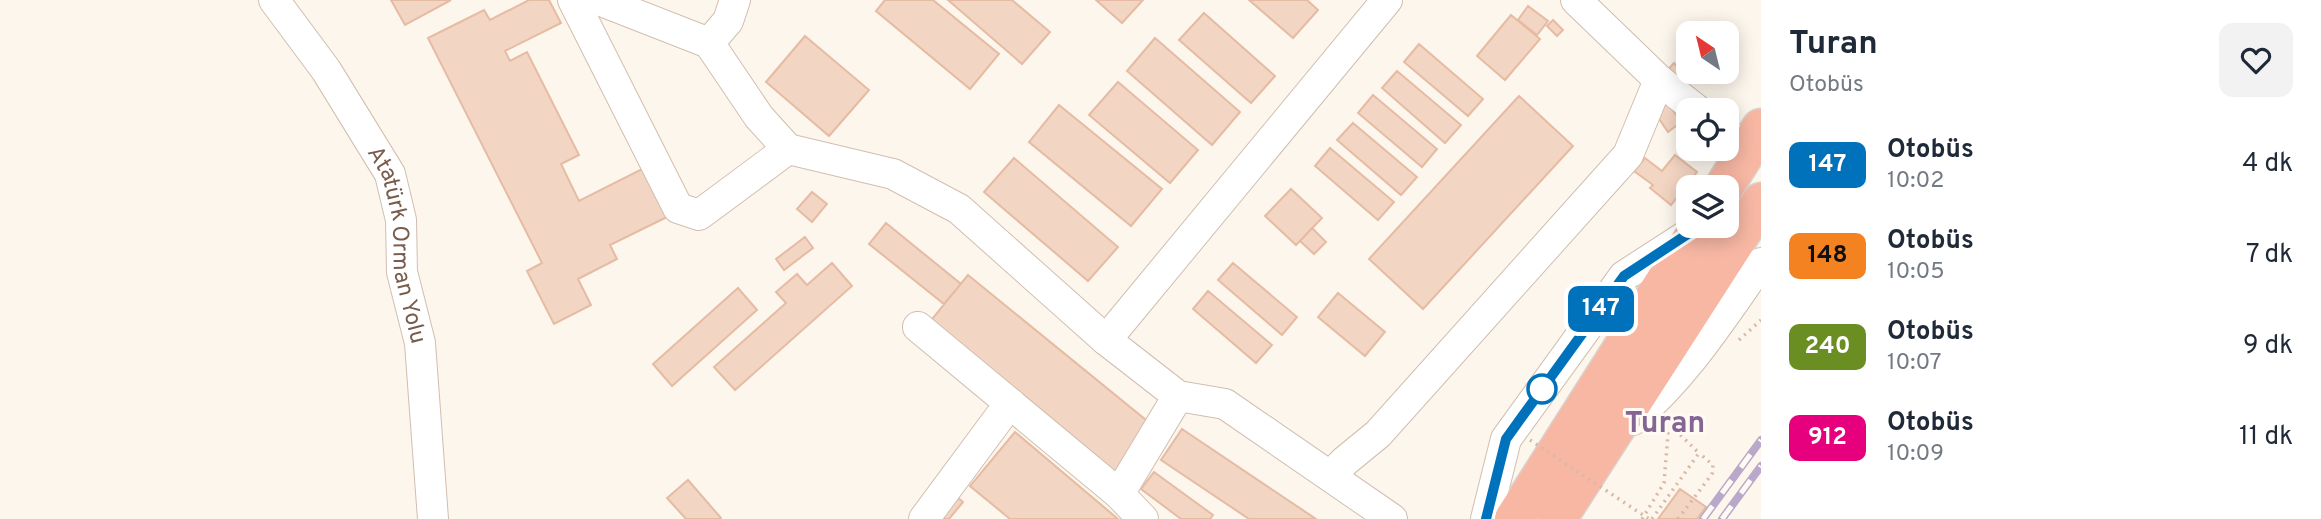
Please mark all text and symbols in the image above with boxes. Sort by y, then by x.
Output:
north arrow [1676,21,1740,84]
map controls [1676,21,1739,238]
button: heart [2219,23,2293,97]
text: Turan [1789,24,1878,66]
text: Otobüs [1789,71,1864,100]
button: locate [1676,98,1739,161]
text: Otobüs [1887,134,1974,167]
street label: Atatürk Orman Yolu [359,141,432,347]
text: 4 dk [2242,148,2293,181]
text: 147 [1809,150,1846,180]
text: 10:02 [1887,167,1944,196]
button: layers [1676,175,1739,238]
text: Otobüs [1887,225,1974,258]
text: 7 dk [2246,239,2293,272]
text: 148 [1807,241,1848,271]
text: 10:05 [1887,258,1945,287]
line badge: 147 [1561,286,1641,332]
text: 147 [1582,294,1620,324]
text: Otobüs [1887,316,1974,349]
text: 9 dk [2243,330,2293,363]
text: 240 [1805,332,1850,362]
text: 10:07 [1887,349,1942,378]
unlabelled marker [1527,374,1557,404]
district label: Turan [1625,406,1705,443]
text: Otobüs [1887,407,1974,440]
text: 11 dk [2239,421,2293,454]
text: 912 [1808,423,1847,453]
text: 10:09 [1887,440,1944,469]

